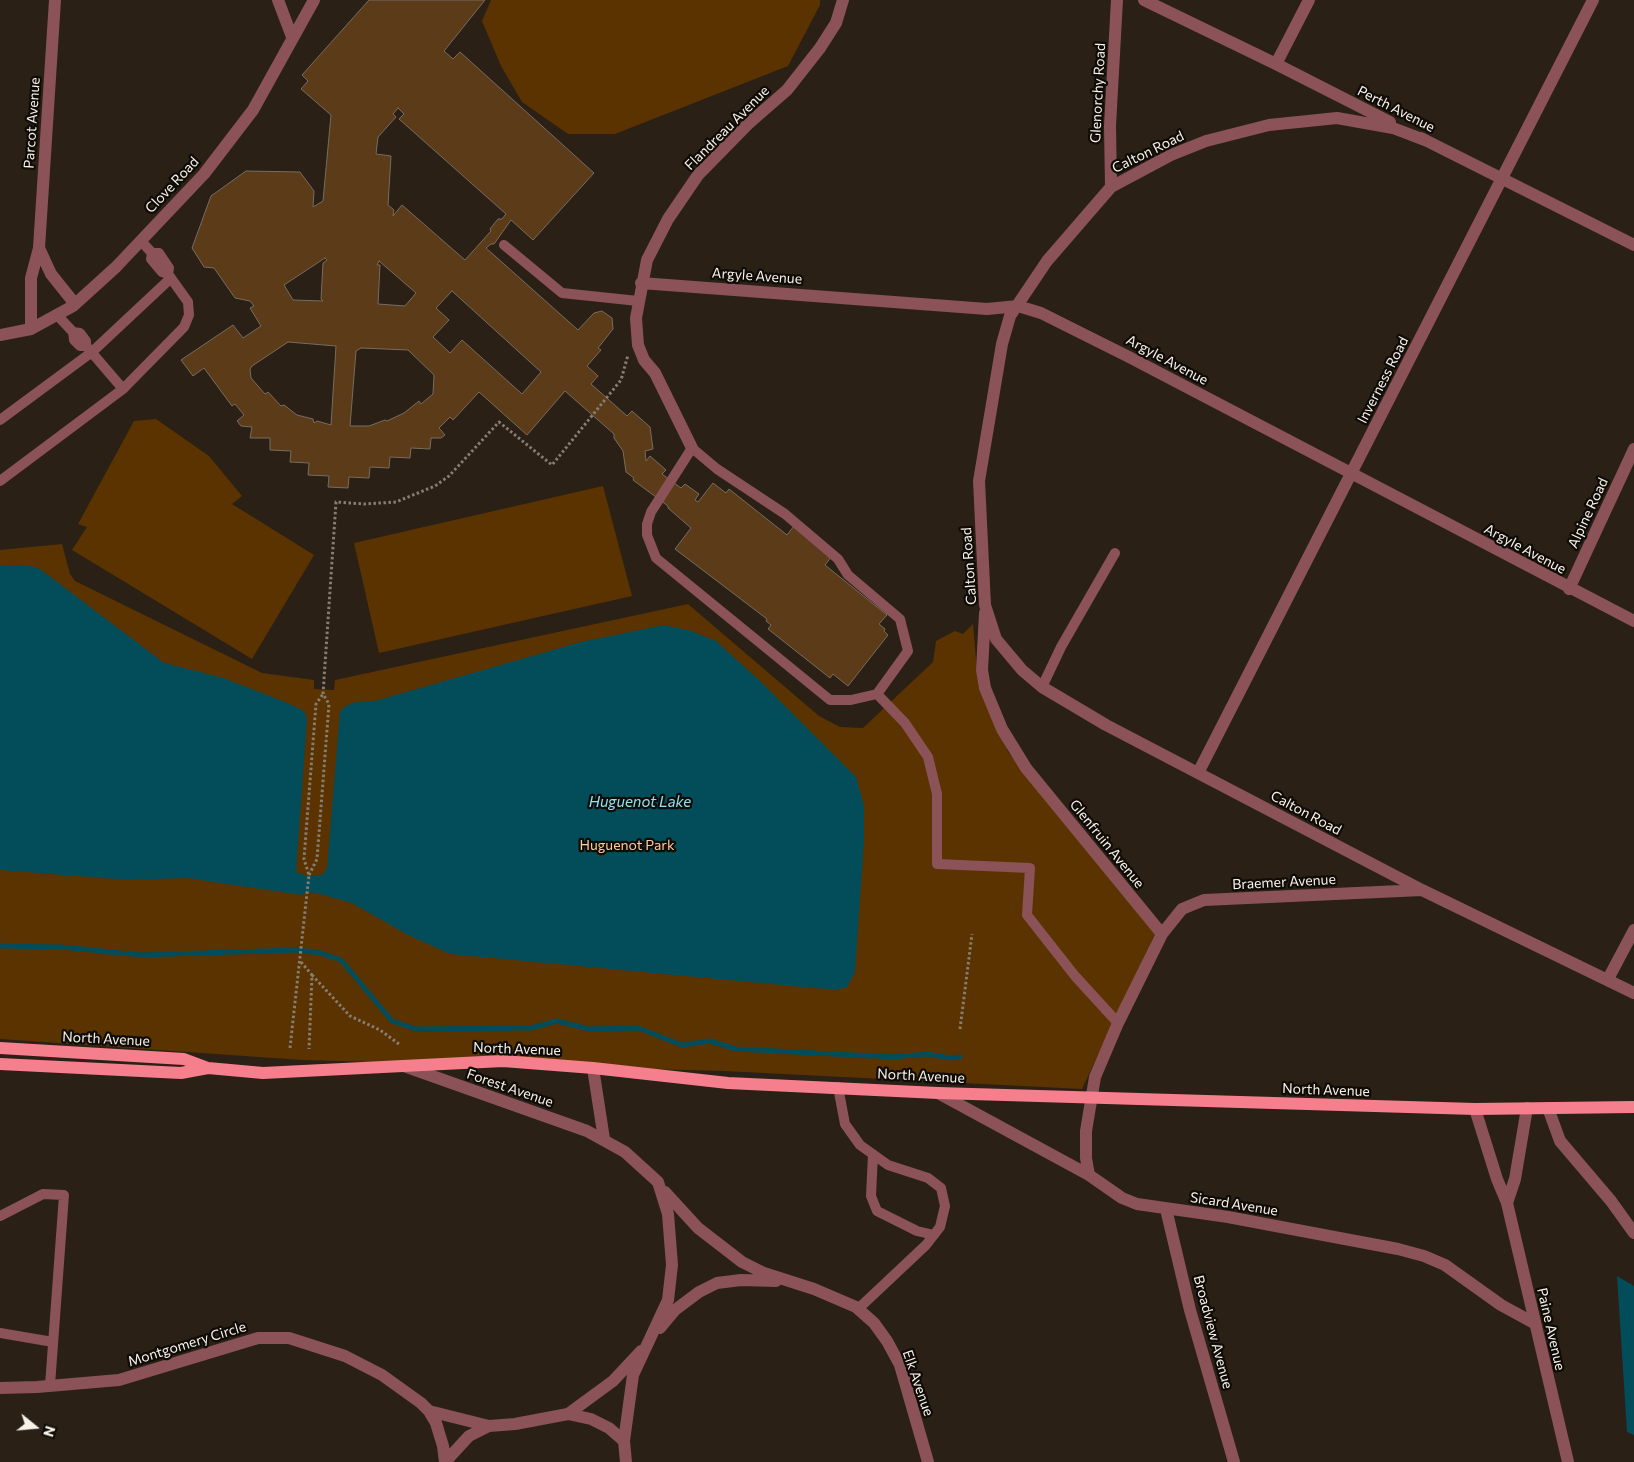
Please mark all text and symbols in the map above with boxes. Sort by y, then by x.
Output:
street label: Glenorchy Road [1087,42,1109,144]
street label: Parcot Avenue [20,77,44,169]
street label: Flandreau Avenue [681,82,773,174]
street label: Perth Avenue [1354,82,1438,136]
street label: Calton Road [1109,127,1187,177]
street label: Clove Road [142,153,202,217]
street label: Argyle Avenue [711,264,803,288]
street label: Argyle Avenue [1123,331,1211,389]
street label: Inverness Road [1354,334,1412,426]
street label: Alpine Road [1564,475,1612,551]
street label: Argyle Avenue [1481,520,1569,578]
street label: Calton Road [958,527,980,605]
street label: Calton Road [1268,787,1344,839]
water label: Huguenot Lake [589,793,691,811]
street label: Glenfruin Avenue [1066,796,1148,892]
park label: Huguenot Park [579,837,675,853]
street label: Braemer Avenue [1232,871,1336,893]
street label: North Avenue [62,1028,150,1050]
street label: North Avenue [473,1039,561,1059]
street label: Forest Avenue [465,1065,555,1111]
street label: North Avenue [877,1065,965,1087]
street label: North Avenue [1282,1080,1370,1100]
street label: Sicard Avenue [1189,1189,1279,1219]
street label: Broadview Avenue [1190,1273,1236,1391]
street label: Paine Avenue [1533,1286,1569,1372]
street label: Montgomery Circle [126,1318,248,1370]
street label: Elk Avenue [899,1348,937,1418]
north arrow [10,1402,60,1452]
text: N [40,1424,59,1439]

